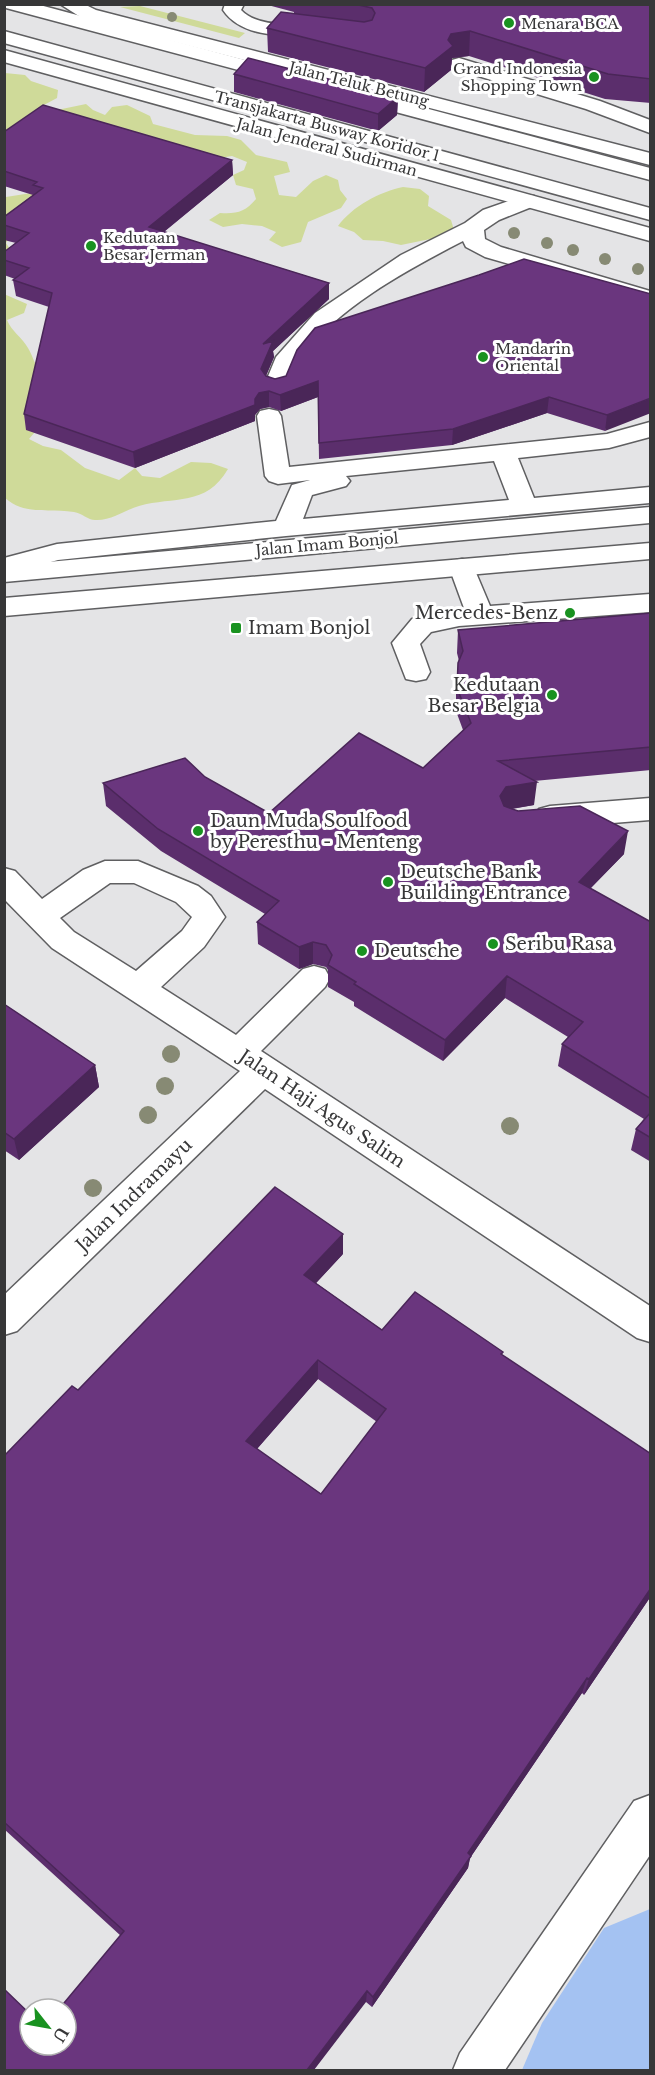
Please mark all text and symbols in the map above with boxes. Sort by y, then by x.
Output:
place label: Menara BCA [521,14,619,33]
marker: Menara BCA [502,16,516,30]
street label: Jalan Teluk Betung [285,57,432,111]
place label: Grand Indonesia Shopping Town [453,59,583,95]
marker: Grand Indonesia Shopping Town [587,70,601,84]
street label: Transjakarta Busway Koridor 1 [212,87,442,165]
street label: Jalan Jenderal Sudirman [233,113,419,180]
place label: Kedutaan Besar Jerman [103,228,205,264]
marker: Kedutaan Besar Jerman [84,239,98,253]
place label: Mandarin Oriental [495,339,571,375]
marker: Mandarin Oriental [476,350,490,364]
street label: Jalan Imam Bonjol [253,528,399,560]
place label: Mercedes-Benz [415,602,558,624]
marker: Mercedes-Benz [563,606,577,620]
place label: Imam Bonjol [248,617,370,639]
marker: Imam Bonjol [229,621,243,635]
place label: Kedutaan Besar Belgia [428,674,540,717]
marker: Kedutaan Besar Belgia [545,688,559,702]
place label: Daun Muda Soulfood by Peresthu - Menteng [209,810,419,853]
marker: Daun Muda Soulfood by Peresthu - Menteng [191,824,205,838]
place label: Deutsche Bank Building Entrance [400,861,567,904]
marker: Deutsche Bank Building Entrance [381,875,395,889]
place label: Seribu Rasa [505,933,613,955]
marker: Seribu Rasa [486,937,500,951]
place label: Deutsche [374,940,460,962]
marker: Deutsche [355,944,369,958]
street label: Jalan Haji Agus Salim [233,1044,409,1173]
street label: Jalan Indramayu [70,1134,197,1257]
north arrow [18,1997,78,2057]
text: U [49,2024,73,2046]

